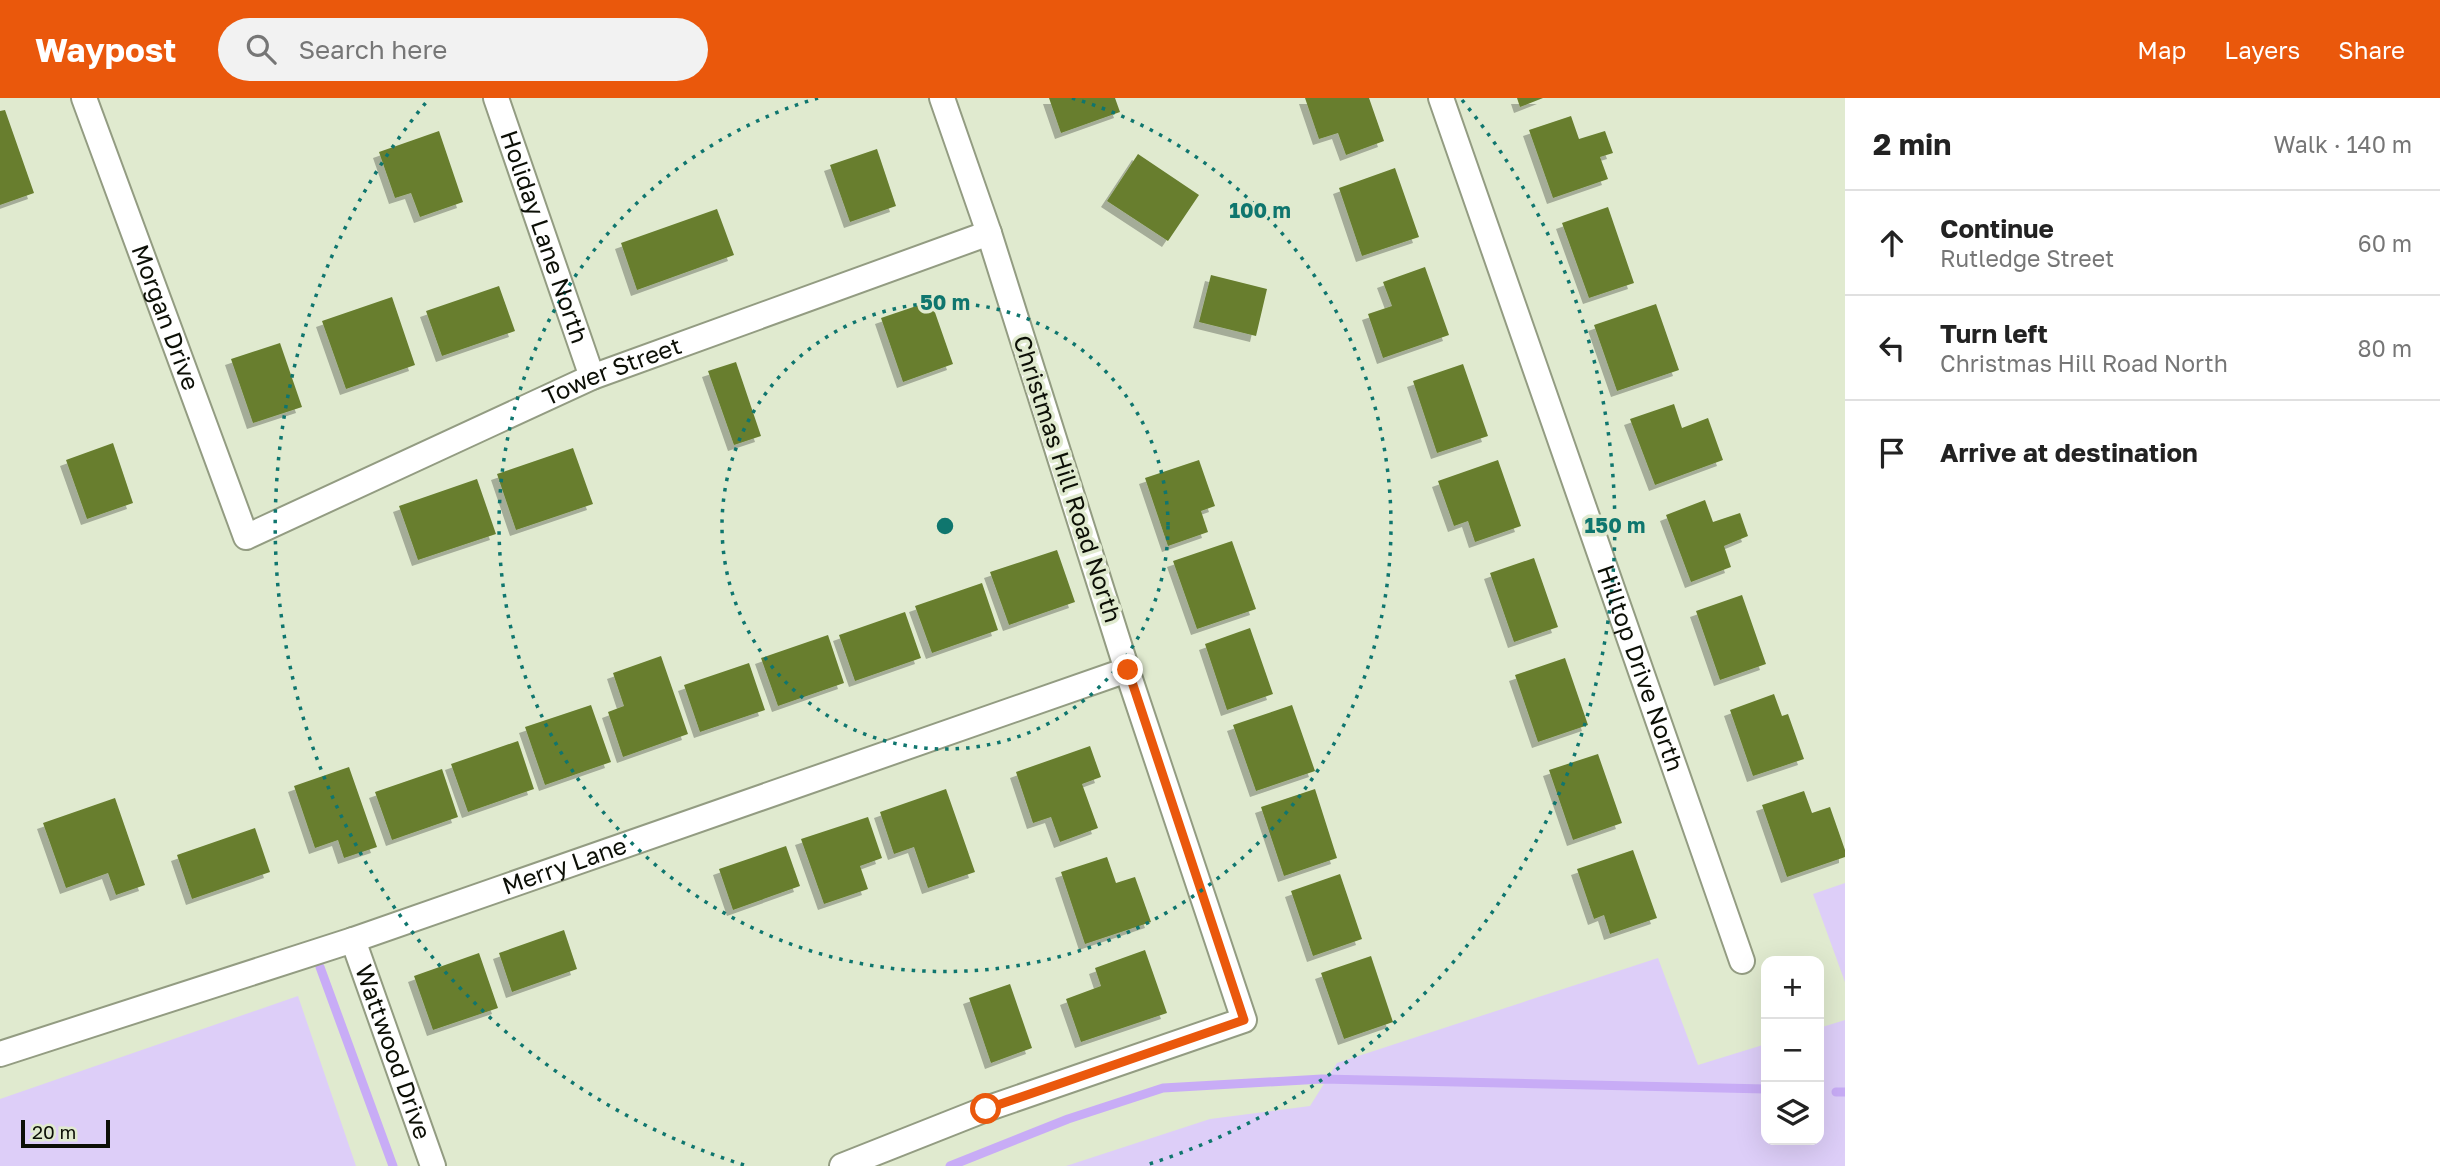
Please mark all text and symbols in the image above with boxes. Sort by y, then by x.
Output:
search box [218,18,708,81]
text: Waypost [35,30,176,69]
icon: search [242,30,280,68]
text: Search here [298,34,447,65]
text: Map [2137,35,2186,64]
text: Layers [2224,35,2300,64]
text: Share [2338,35,2405,64]
street label: Holiday Lane North [495,126,595,347]
text: 2 min [1873,126,1951,162]
text: Walk · 140 m [2274,130,2412,158]
text: 100 m [1229,197,1291,223]
text: Continue [1940,213,2054,244]
icon: ahead [1873,224,1911,262]
text: 60 m [2358,229,2412,257]
street label: Morgan Drive [126,240,206,394]
text: Rutledge Street [1940,244,2114,272]
text: 50 m [920,289,970,315]
text: Turn left [1940,318,2048,349]
icon: left [1873,329,1911,367]
street label: Tower Street [538,330,685,411]
street label: Christmas Hill Road North [1008,331,1129,626]
text: 80 m [2358,334,2412,362]
text: Christmas Hill Road North [1940,349,2228,377]
icon: arrive [1873,434,1911,472]
text: Arrive at destination [1940,437,2198,468]
text: 150 m [1585,512,1645,538]
centre of rings [933,514,957,538]
street label: Hilltop Drive North [1592,561,1691,775]
route end [1112,654,1143,685]
street label: Merry Lane [498,830,630,900]
map controls [1761,956,1824,1145]
button: + [1761,956,1824,1019]
street label: Wattwood Drive [350,961,438,1143]
button: − [1761,1019,1824,1082]
button: layers [1761,1082,1824,1145]
route start [970,1093,1001,1124]
scale bar [21,1117,110,1149]
text: 20 m [32,1120,76,1143]

